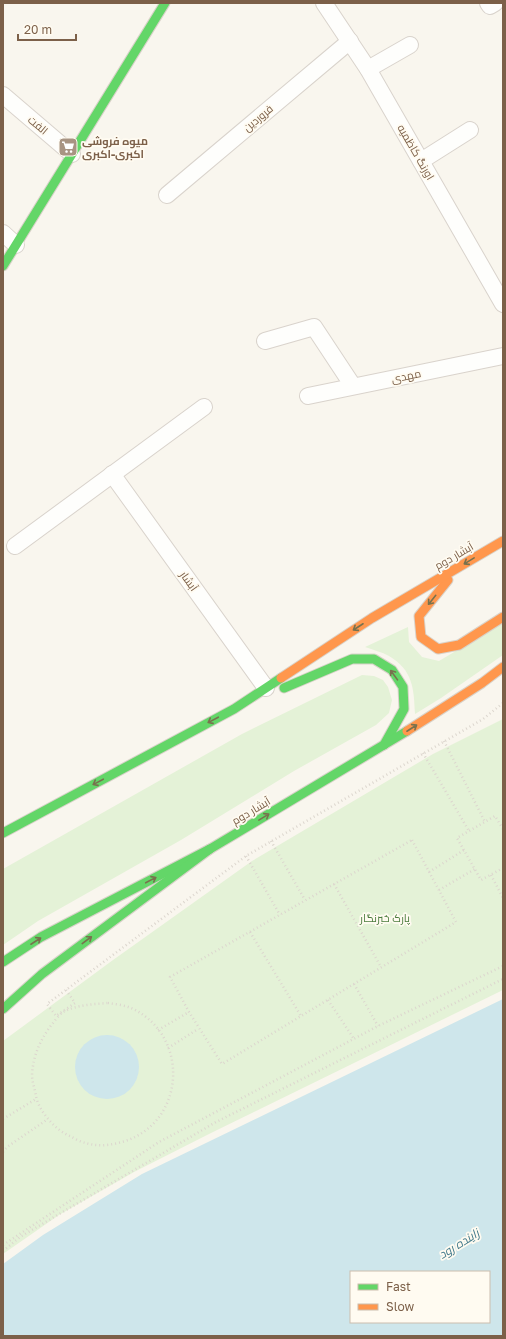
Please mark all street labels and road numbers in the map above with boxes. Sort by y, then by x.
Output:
street label: فروردین [240,101,276,135]
street label: الفت [26,113,51,137]
street label: اورنگ کاظمیه [394,122,438,182]
street label: مهدی [390,366,422,386]
street label: آبشار دوم [432,539,476,574]
street label: آبشار [176,567,201,594]
street label: آبشار دوم [229,794,273,829]

